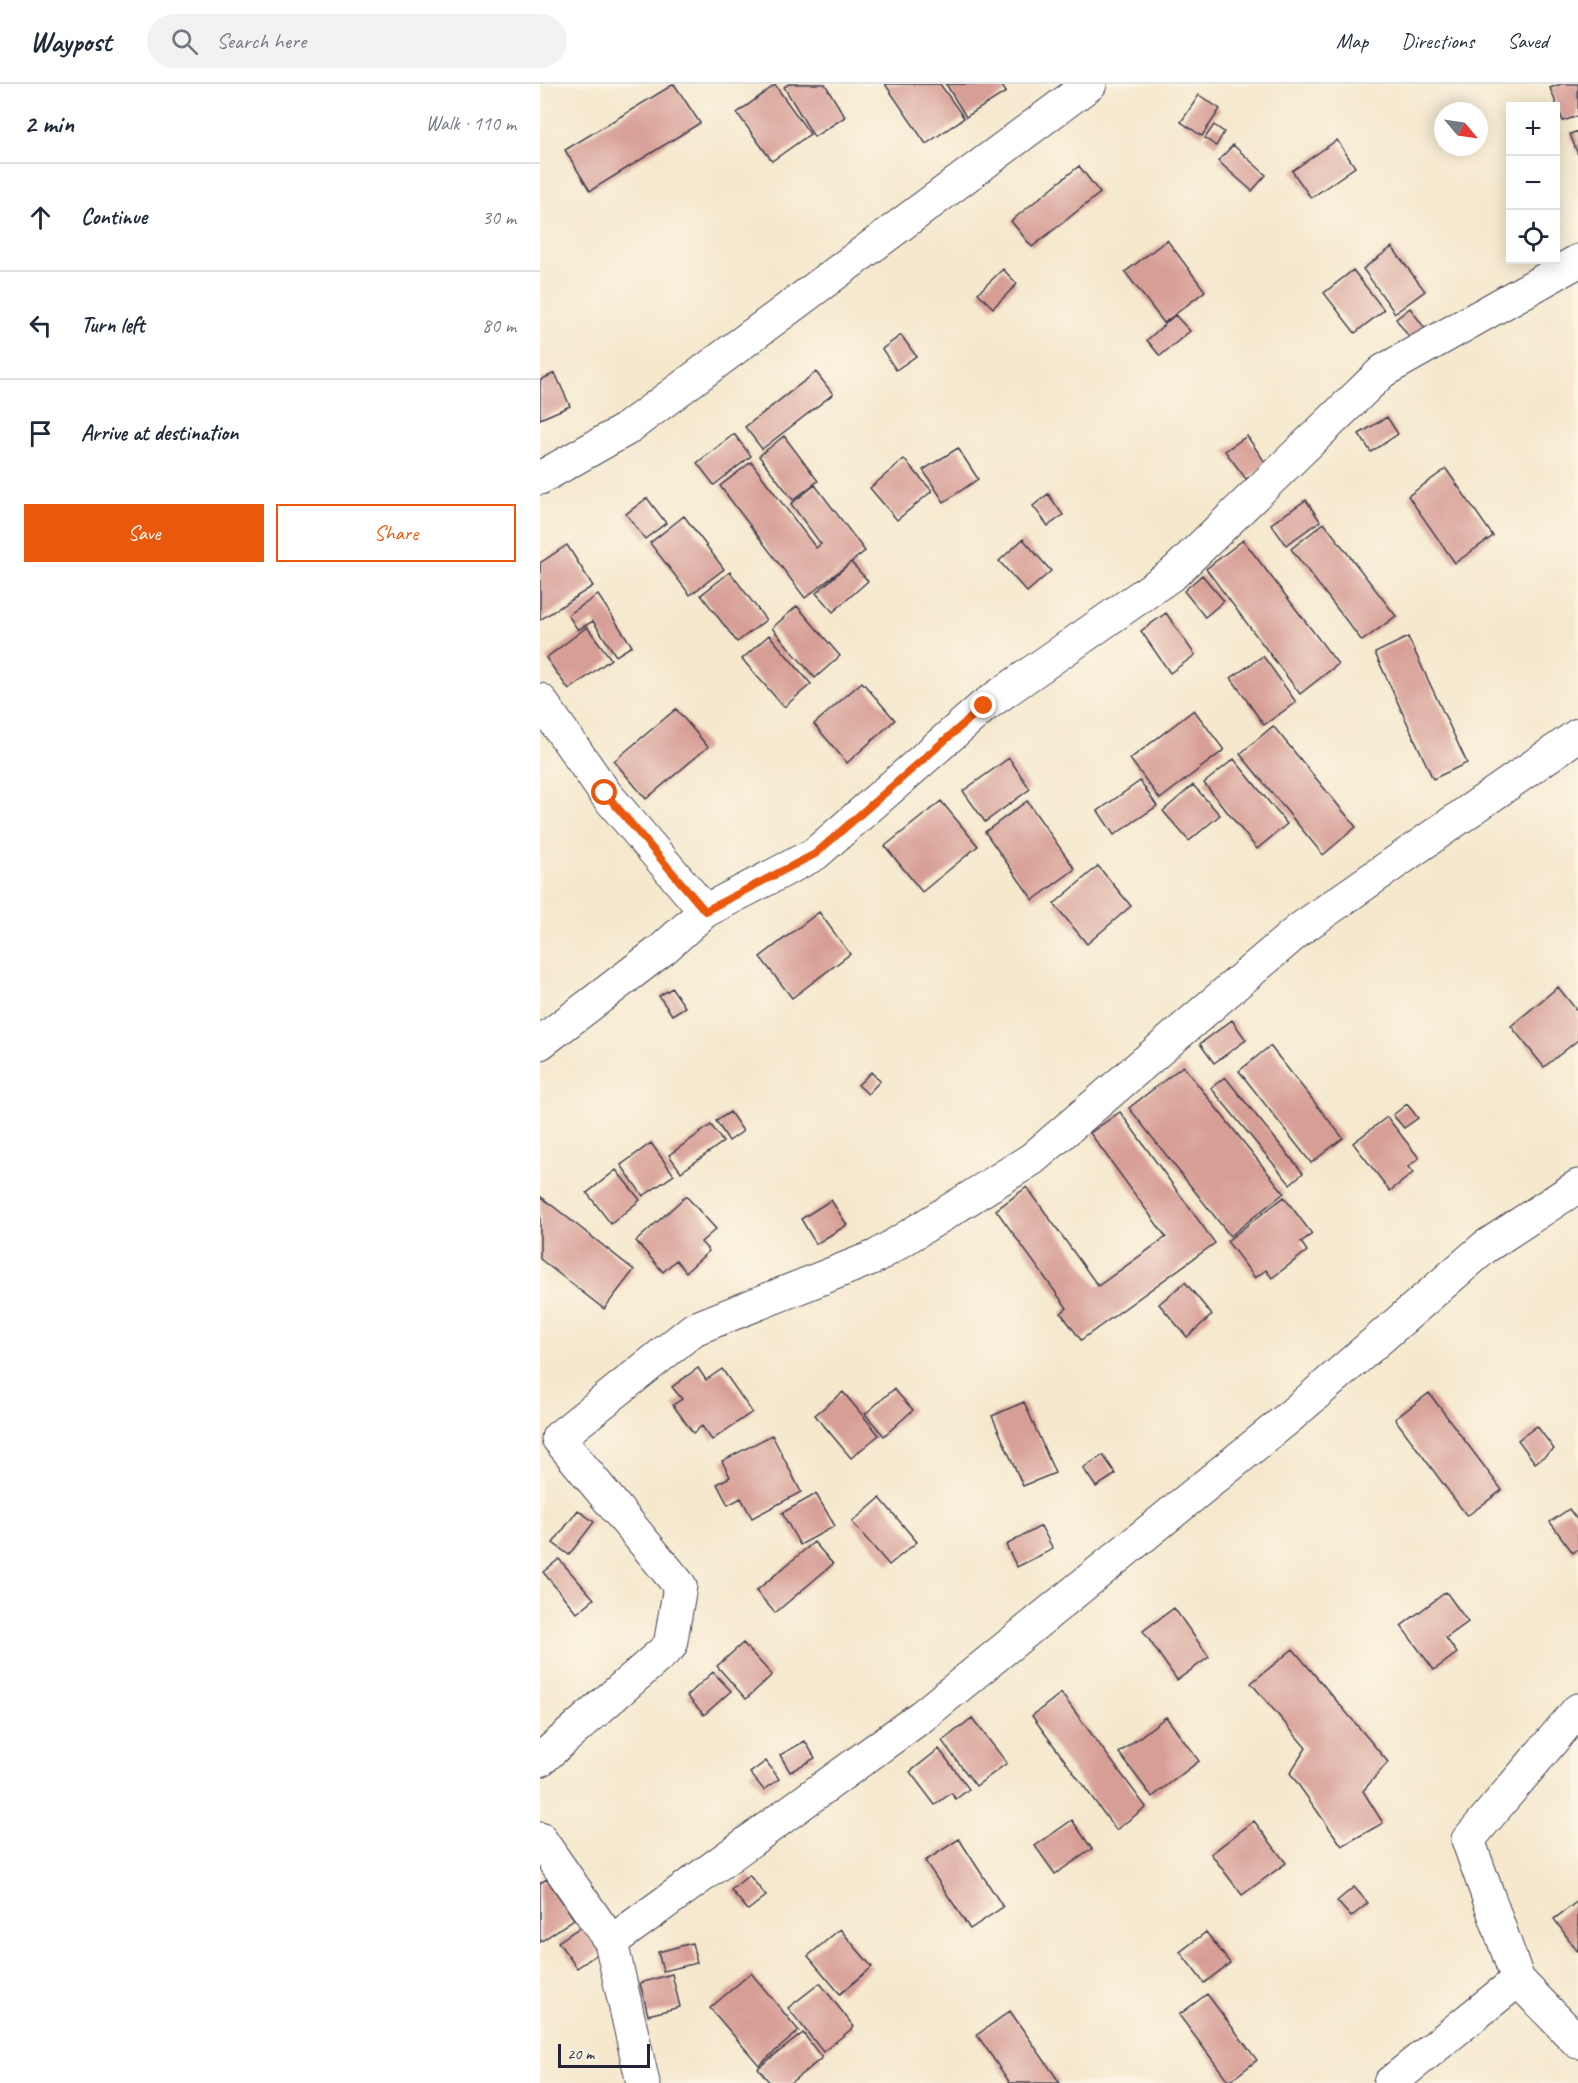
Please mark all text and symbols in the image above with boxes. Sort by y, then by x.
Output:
search box [147,14,567,68]
text: Waypost [30,24,111,59]
icon: search [168,25,201,58]
text: Search here [216,27,306,55]
text: Map [1336,28,1368,54]
text: Directions [1401,28,1474,54]
text: Saved [1507,28,1548,54]
north arrow [1434,102,1488,156]
map controls [1506,102,1560,264]
button: + [1506,102,1560,156]
text: 2 min [24,107,74,140]
text: Walk · 110 m [426,111,516,136]
button: − [1506,156,1560,210]
icon: ahead [24,201,57,234]
text: Continue [81,203,147,231]
text: 30 m [482,205,516,230]
button: locate [1506,210,1560,264]
icon: left [24,309,57,342]
text: Turn left [81,311,145,339]
text: 80 m [482,313,516,338]
icon: arrive [24,417,57,450]
text: Arrive at destination [81,419,238,447]
button: Save [24,504,264,562]
button: Share [276,504,516,562]
route end [970,692,996,718]
route start [591,779,617,805]
scale bar [558,2041,650,2068]
text: 20 m [567,2044,594,2064]

